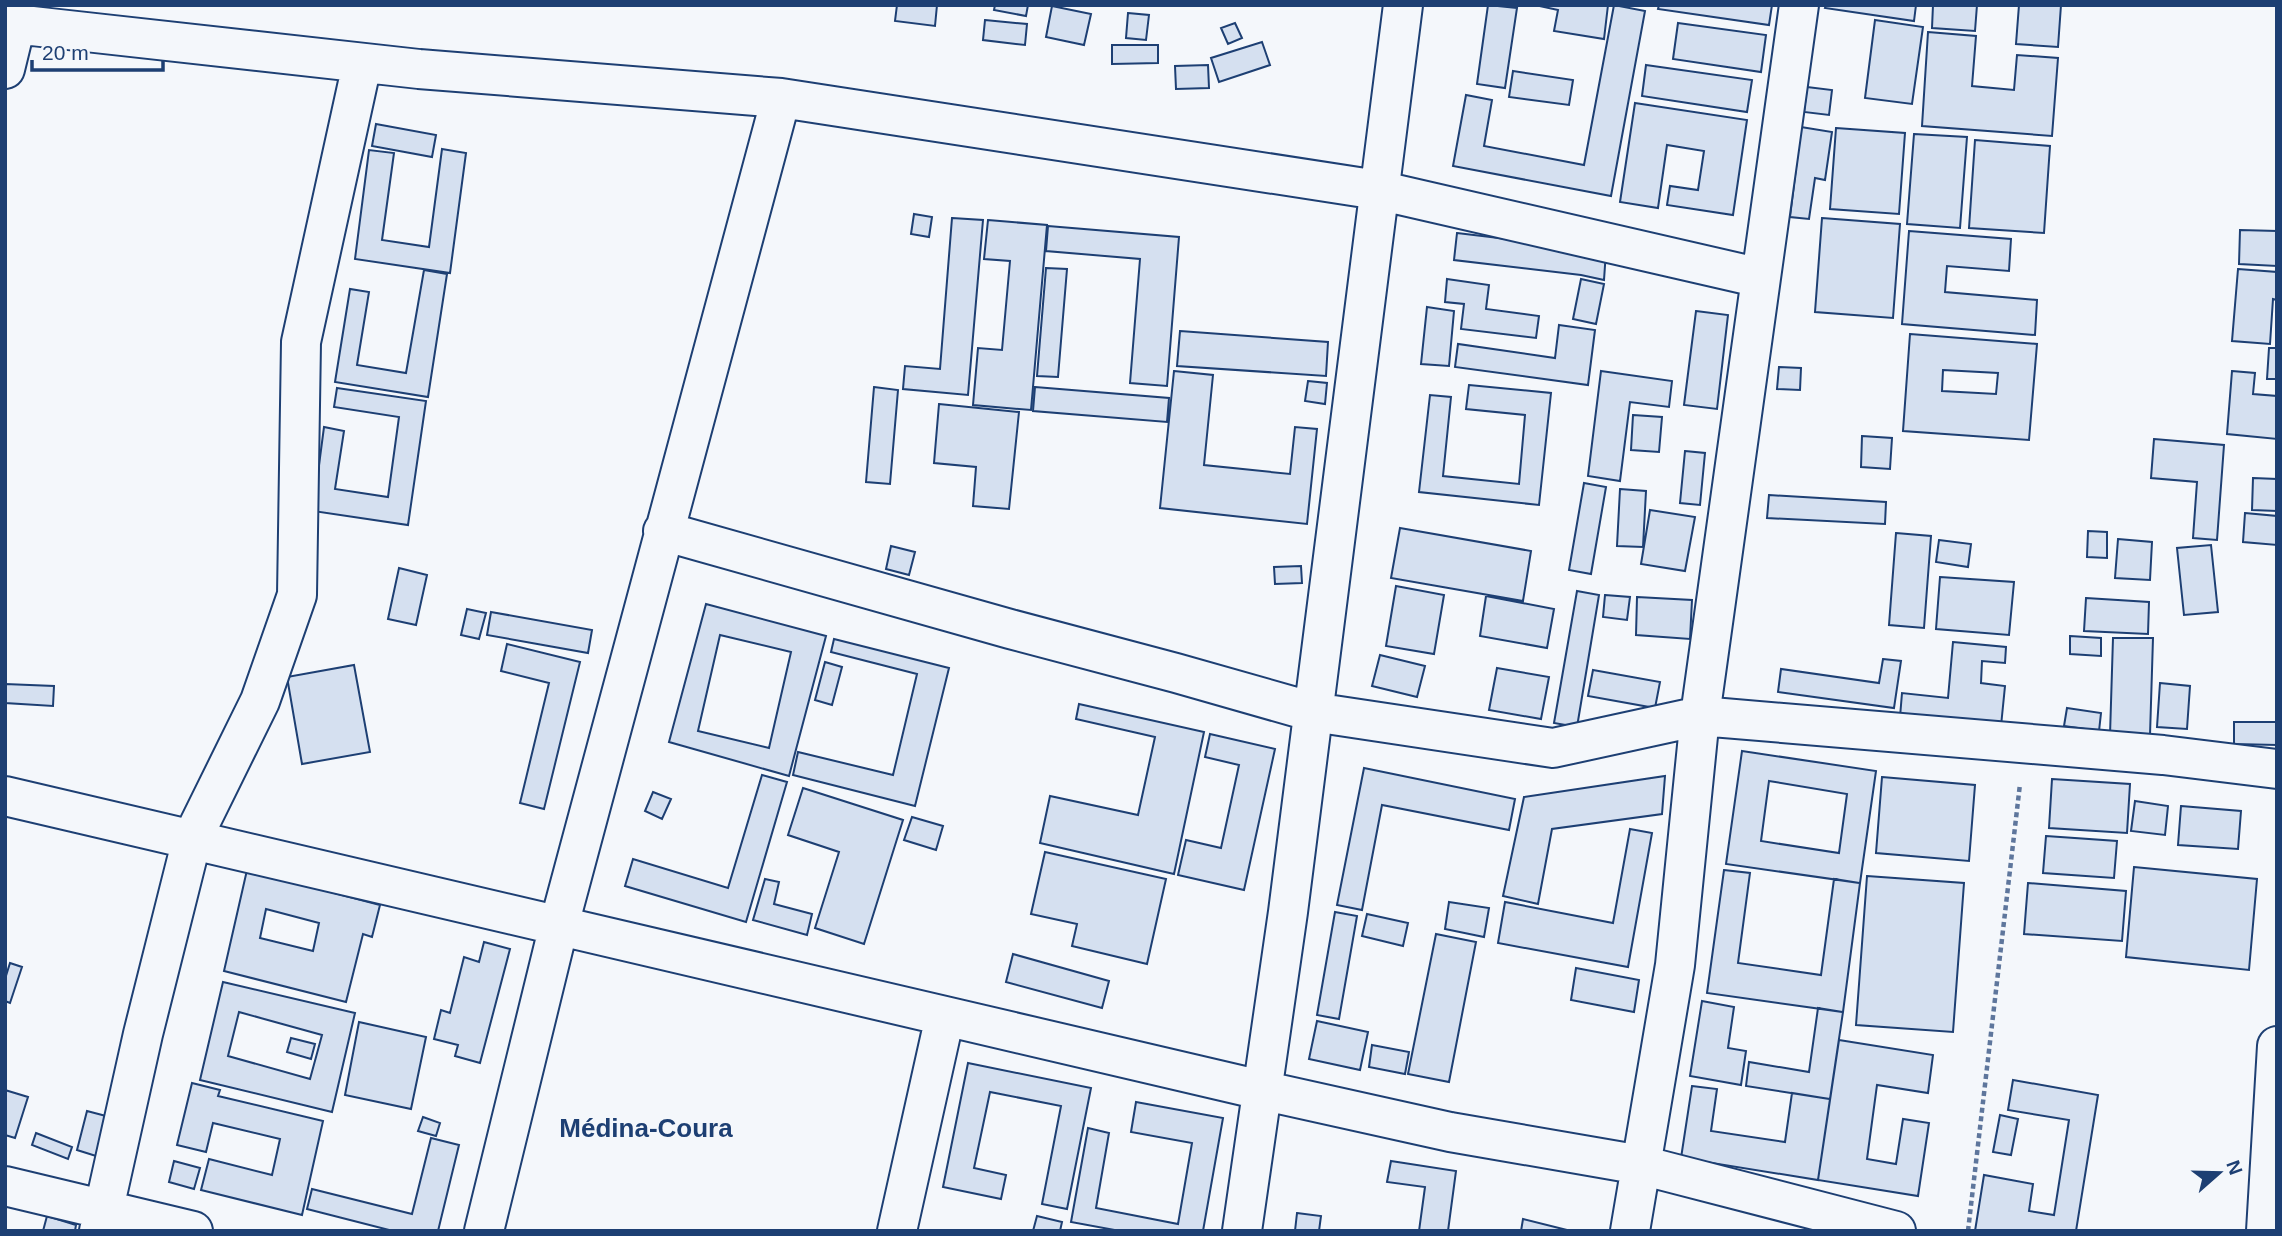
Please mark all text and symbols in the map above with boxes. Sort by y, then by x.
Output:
scale bar [32,28,163,72]
text: 20 m [42,41,89,64]
district label: Médina-Coura [559,1113,733,1143]
north arrow [2184,1138,2254,1208]
text: N [2222,1157,2247,1177]

